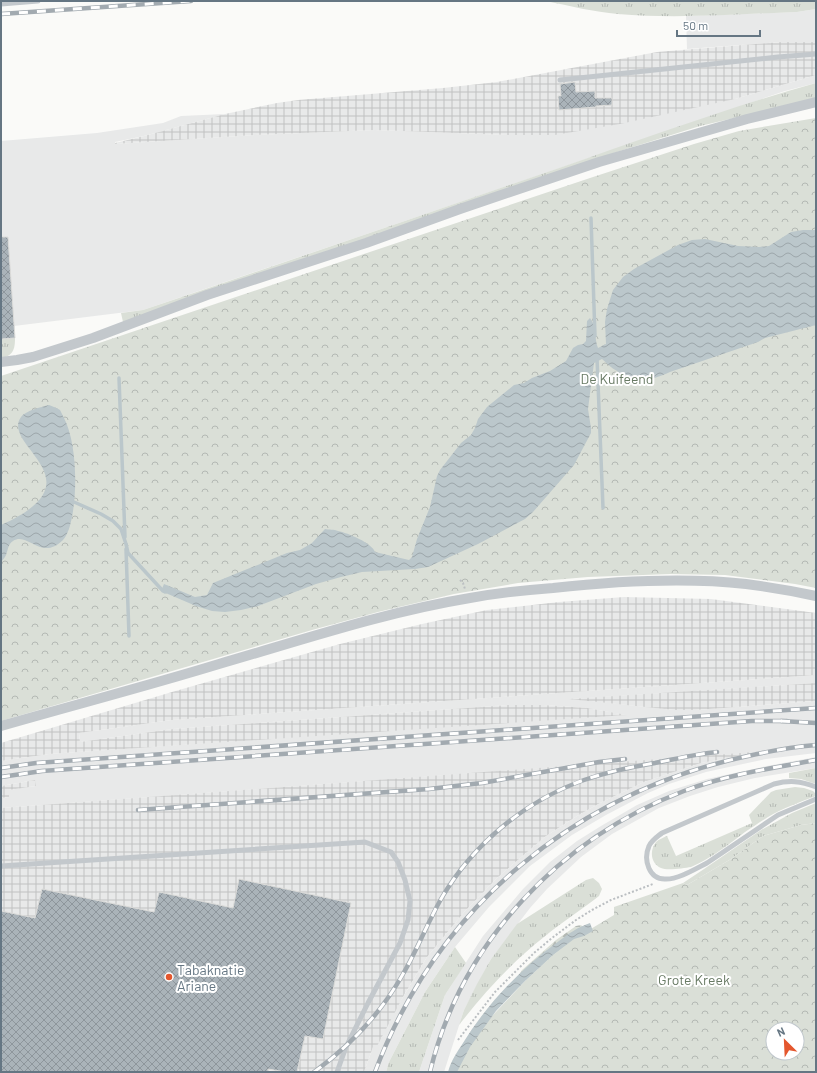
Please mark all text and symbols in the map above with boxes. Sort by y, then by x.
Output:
scale bar [677,12,760,38]
text: 50 m [683,18,708,32]
park label: De Kuifeend [581,370,653,387]
place label: Tabaknatie Ariane [177,961,245,994]
park label: Grote Kreek [658,971,730,988]
marker: Tabaknatie Ariane [164,972,174,982]
north arrow [765,1021,805,1061]
text: N [775,1024,787,1039]

